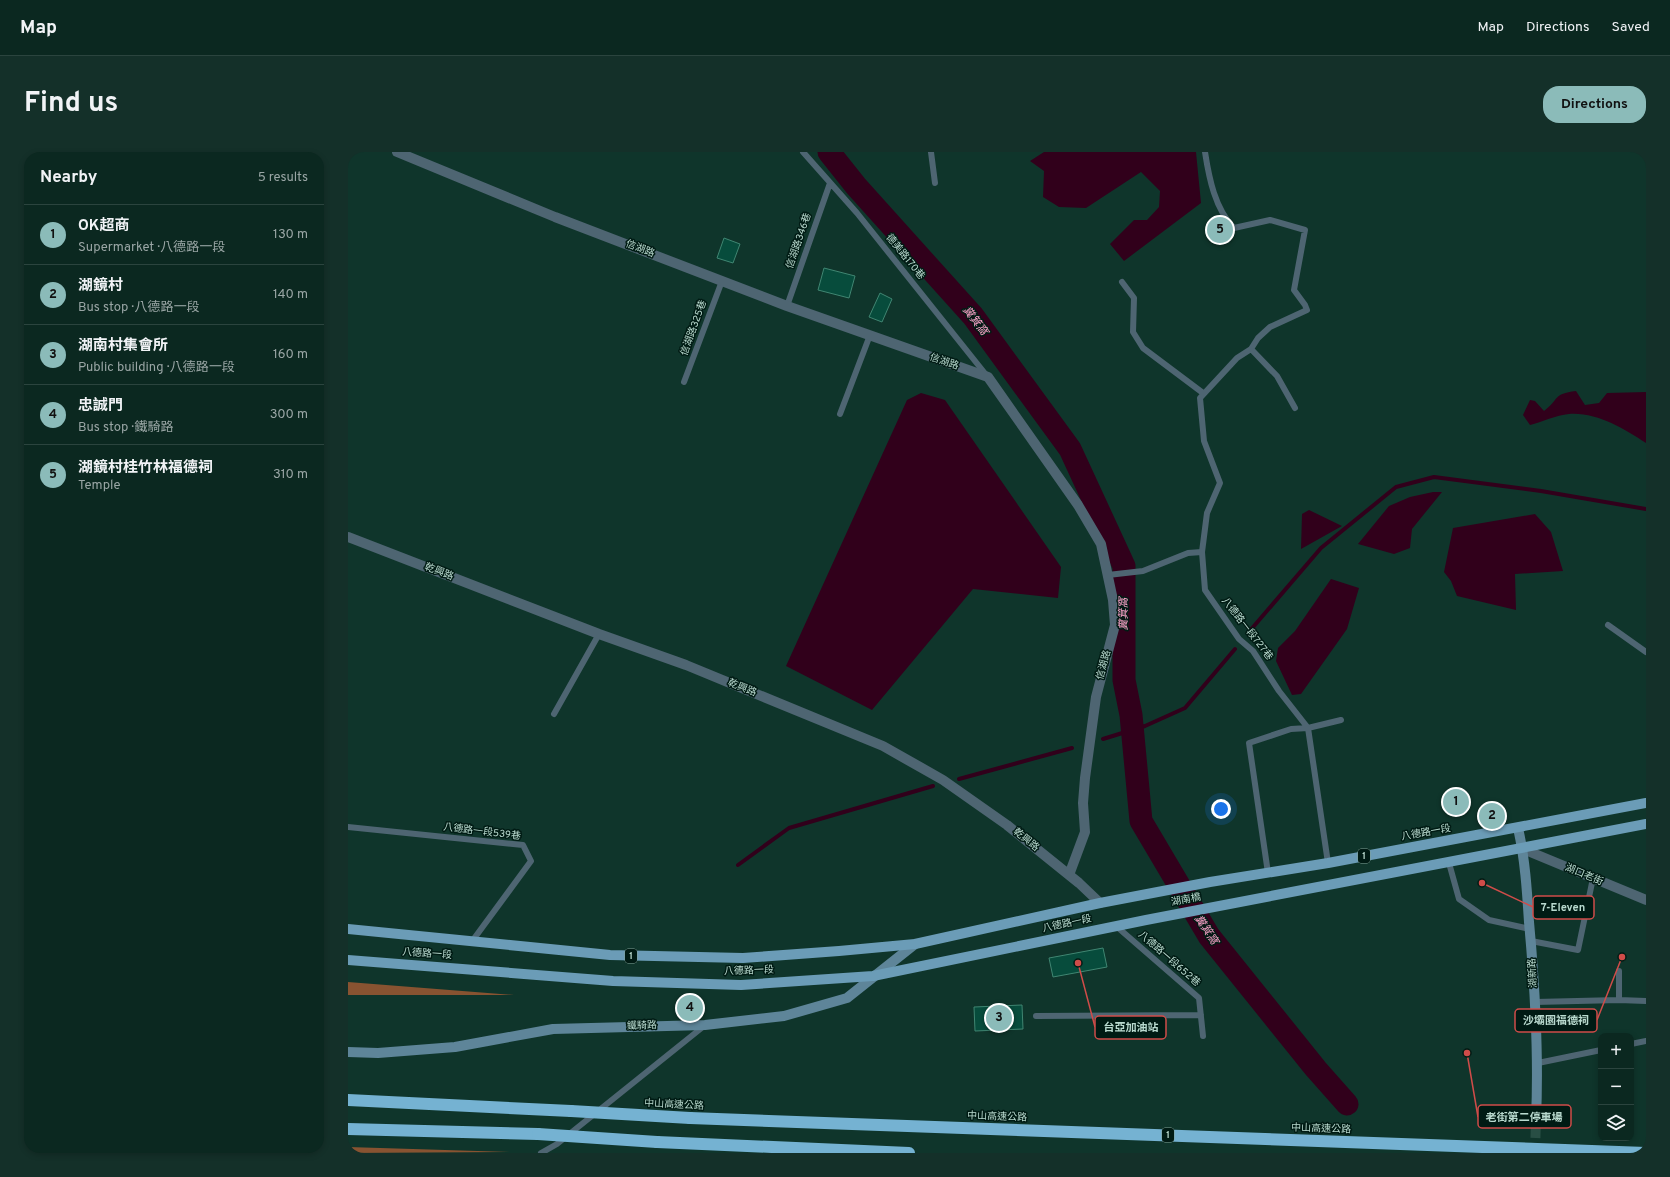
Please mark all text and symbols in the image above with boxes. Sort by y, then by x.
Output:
text: Map [20,16,57,40]
text: Map [1478,19,1504,36]
text: Directions [1526,19,1590,36]
text: Saved [1612,19,1650,36]
text: Find us [24,86,118,122]
button: Directions [1543,86,1646,123]
text: Nearby [40,167,97,189]
text: 5 results [258,170,308,186]
street label: 信湖路346巷 [783,211,815,271]
pin: 5 [1207,215,1233,245]
text: OK超商 [78,217,129,236]
text: 1 [50,227,56,243]
text: 130 m [273,227,308,243]
street label: 德美路170巷 [883,232,927,282]
street label: 信湖路 [624,238,656,260]
text: Supermarket · 八德路一段 [78,240,225,256]
text: 湖鏡村 [78,277,123,296]
text: 2 [49,287,57,303]
text: 140 m [273,287,308,303]
street label: 信湖路325巷 [678,298,710,358]
text: Bus stop · 八德路一段 [78,300,199,316]
water label: 糞箕窩 [959,304,992,340]
text: 湖南村集會所 [78,337,168,356]
text: 3 [49,347,57,363]
text: 160 m [273,347,308,363]
street label: 信湖路 [928,351,960,373]
text: Public building · 八德路一段 [78,360,235,376]
text: 忠誠門 [78,397,123,416]
text: 4 [49,407,57,423]
text: 300 m [270,407,308,423]
text: Bus stop · 鐵騎路 [78,420,173,436]
text: 湖鏡村桂竹林福德祠 [78,459,213,478]
text: 5 [49,467,57,483]
text: 310 m [273,467,308,483]
text: Temple [78,478,120,494]
street label: 乾興路 [423,561,455,583]
street label: 八德路一段727巷 [1218,595,1276,663]
water label: 糞箕窩 [1117,596,1131,631]
street label: 信湖路 [1094,649,1114,681]
street label: 乾興路 [726,676,758,700]
pin: 1 [1443,787,1469,817]
your location [1211,799,1231,819]
pin: 2 [1479,801,1505,831]
street label: 八德路一段539巷 [442,821,522,843]
street label: 八德路一段 [1400,822,1452,844]
street label: 乾興路 [1010,826,1042,854]
road number: 1 [1358,849,1370,863]
street label: 湖口老街 [1563,861,1605,889]
street label: 湖南橋 [1170,891,1202,909]
callout: 7-Eleven [1533,896,1594,919]
text: 7-Eleven [1541,901,1585,915]
street label: 八德路一段 [1041,912,1093,936]
water label: 糞箕窩 [1191,912,1222,949]
street label: 八德路一段652巷 [1135,928,1203,990]
street label: 八德路一段 [402,946,452,962]
road number: 1 [625,949,637,963]
street label: 湖新路 [1526,958,1540,988]
street label: 八德路一段 [724,964,774,978]
pin: 4 [677,993,703,1023]
pin: 3 [986,1003,1012,1033]
callout: 沙壩園福德祠 [1515,1009,1597,1032]
text: 沙壩園福德祠 [1523,1014,1589,1028]
callout: 台亞加油站 [1095,1016,1166,1039]
street label: 鐵騎路 [627,1019,657,1033]
text: 台亞加油站 [1104,1021,1159,1035]
map controls [1598,1033,1634,1141]
button: + [1598,1033,1634,1069]
button: − [1598,1069,1634,1105]
street label: 中山高速公路 [644,1097,704,1113]
callout: 老街第二停車場 [1478,1105,1571,1128]
button: layers [1598,1105,1634,1141]
street label: 中山高速公路 [967,1109,1027,1125]
text: 老街第二停車場 [1486,1111,1563,1125]
street label: 中山高速公路 [1291,1121,1351,1137]
road number: 1 [1162,1128,1174,1142]

